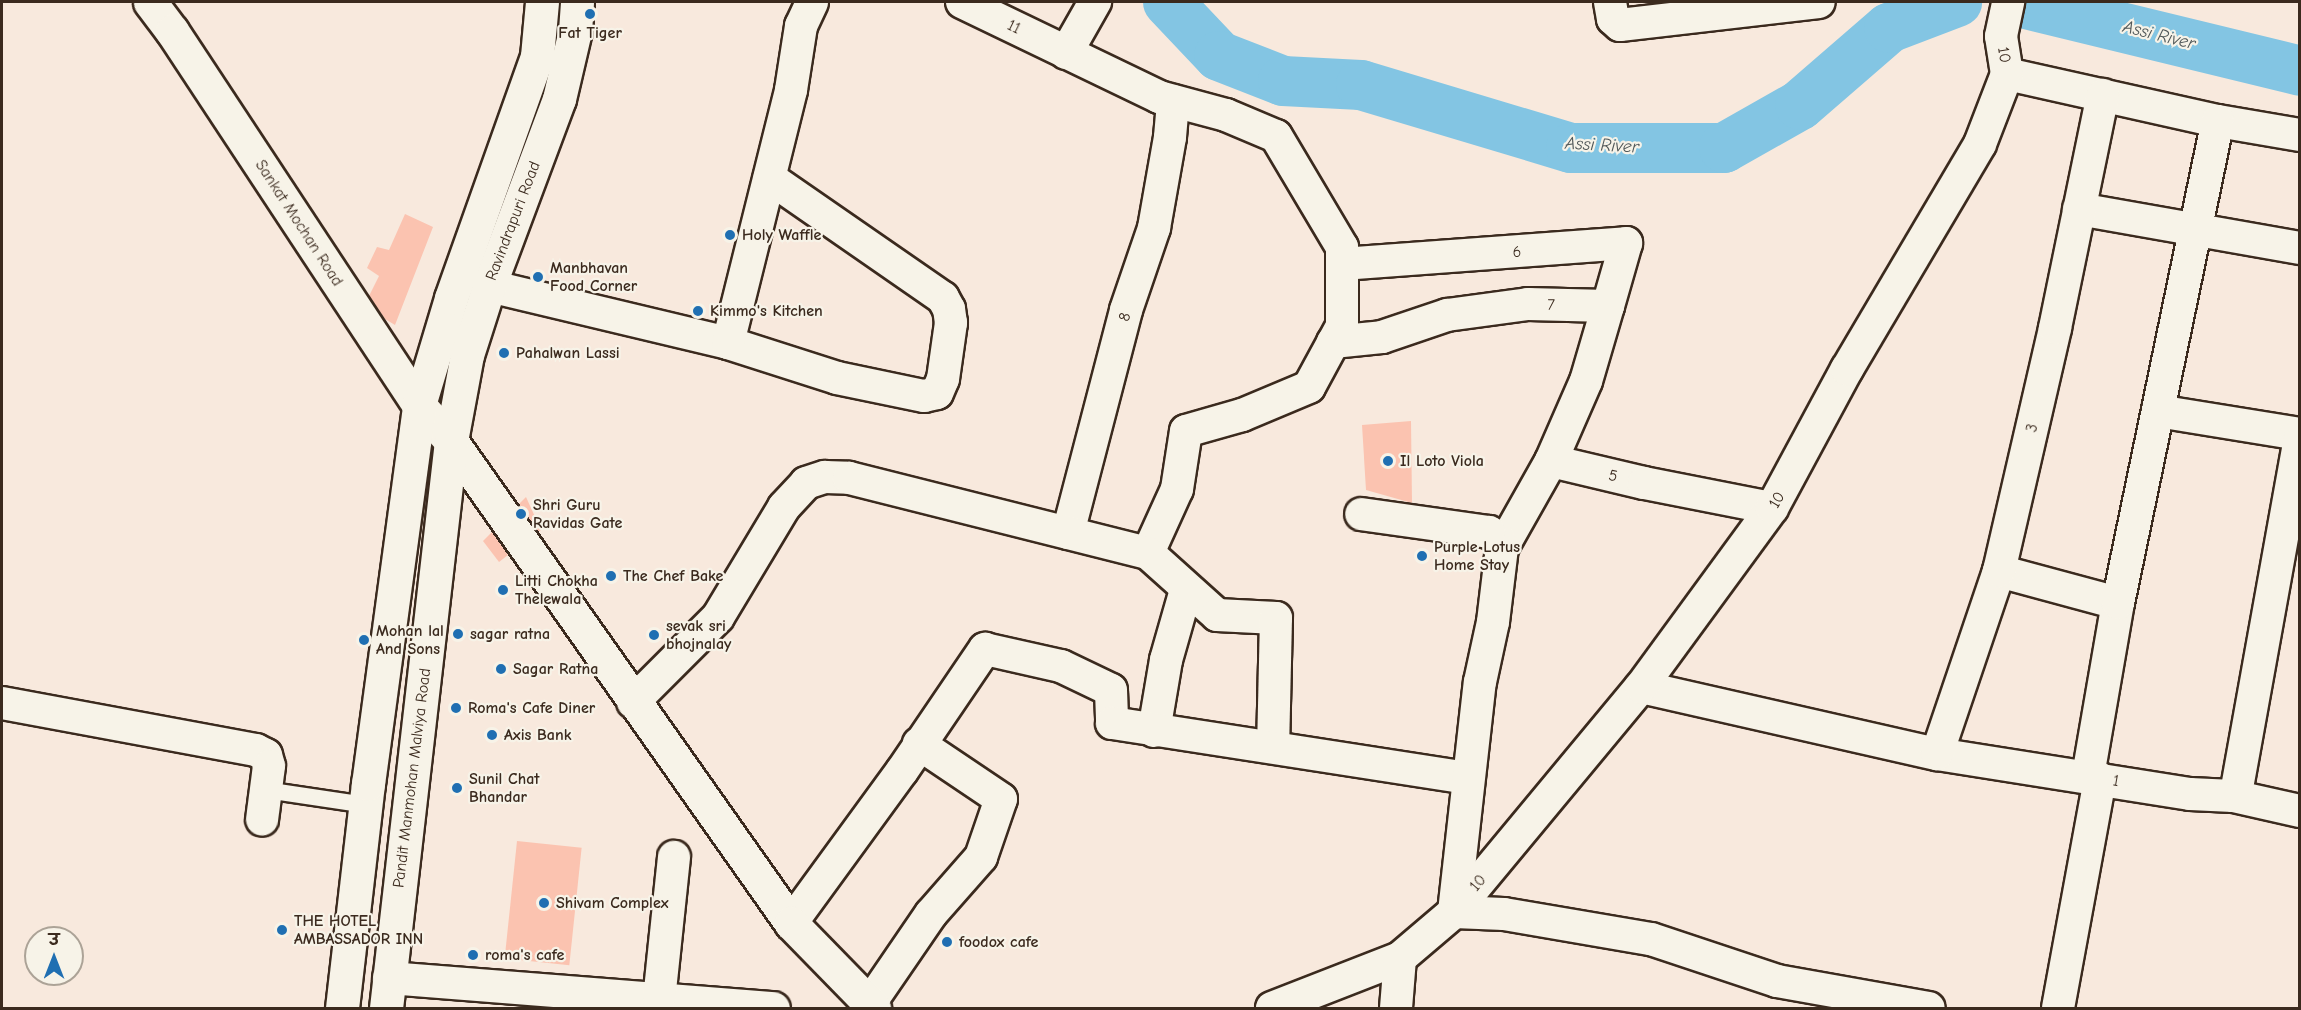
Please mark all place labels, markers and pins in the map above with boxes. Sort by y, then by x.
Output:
marker: Fat Tiger [583,7,597,21]
place label: Fat Tiger [558,23,622,43]
place label: Holy Waffle [742,225,821,245]
marker: Holy Waffle [723,228,737,242]
place label: Manbhavan Food Corner [550,258,637,296]
marker: Manbhavan Food Corner [531,270,545,284]
place label: Kimmo's Kitchen [710,301,823,321]
marker: Kimmo's Kitchen [691,304,705,318]
place label: Pahalwan Lassi [516,343,620,363]
marker: Pahalwan Lassi [497,346,511,360]
place label: Il Loto Viola [1400,451,1484,471]
marker: Il Loto Viola [1381,454,1395,468]
place label: Shri Guru Ravidas Gate [533,495,622,533]
marker: Shri Guru Ravidas Gate [514,507,528,521]
place label: Purple Lotus Home Stay [1434,537,1520,575]
marker: Purple Lotus Home Stay [1415,549,1429,563]
place label: The Chef Bake [623,566,723,586]
marker: The Chef Bake [604,569,618,583]
place label: Litti Chokha Thelewala [515,571,598,609]
marker: Litti Chokha Thelewala [496,583,510,597]
place label: sevak sri bhojnalay [666,616,731,654]
place label: Mohan lal And Sons [376,621,444,659]
place label: sagar ratna [470,624,550,644]
marker: sagar ratna [451,627,465,641]
marker: sevak sri bhojnalay [647,628,661,642]
marker: Mohan lal And Sons [357,633,371,647]
place label: Sagar Ratna [513,659,598,679]
marker: Sagar Ratna [494,662,508,676]
place label: Roma's Cafe Diner [468,698,595,718]
marker: Roma's Cafe Diner [449,701,463,715]
place label: Axis Bank [504,725,571,745]
marker: Axis Bank [485,728,499,742]
place label: Sunil Chat Bhandar [469,769,540,807]
marker: Sunil Chat Bhandar [450,781,464,795]
place label: Shivam Complex [556,893,669,913]
marker: Shivam Complex [537,896,551,910]
place label: THE HOTEL AMBASSADOR INN [294,911,423,949]
marker: THE HOTEL AMBASSADOR INN [275,923,289,937]
place label: foodox cafe [959,932,1038,952]
marker: foodox cafe [940,935,954,949]
place label: roma's cafe [485,945,564,965]
marker: roma's cafe [466,948,480,962]

